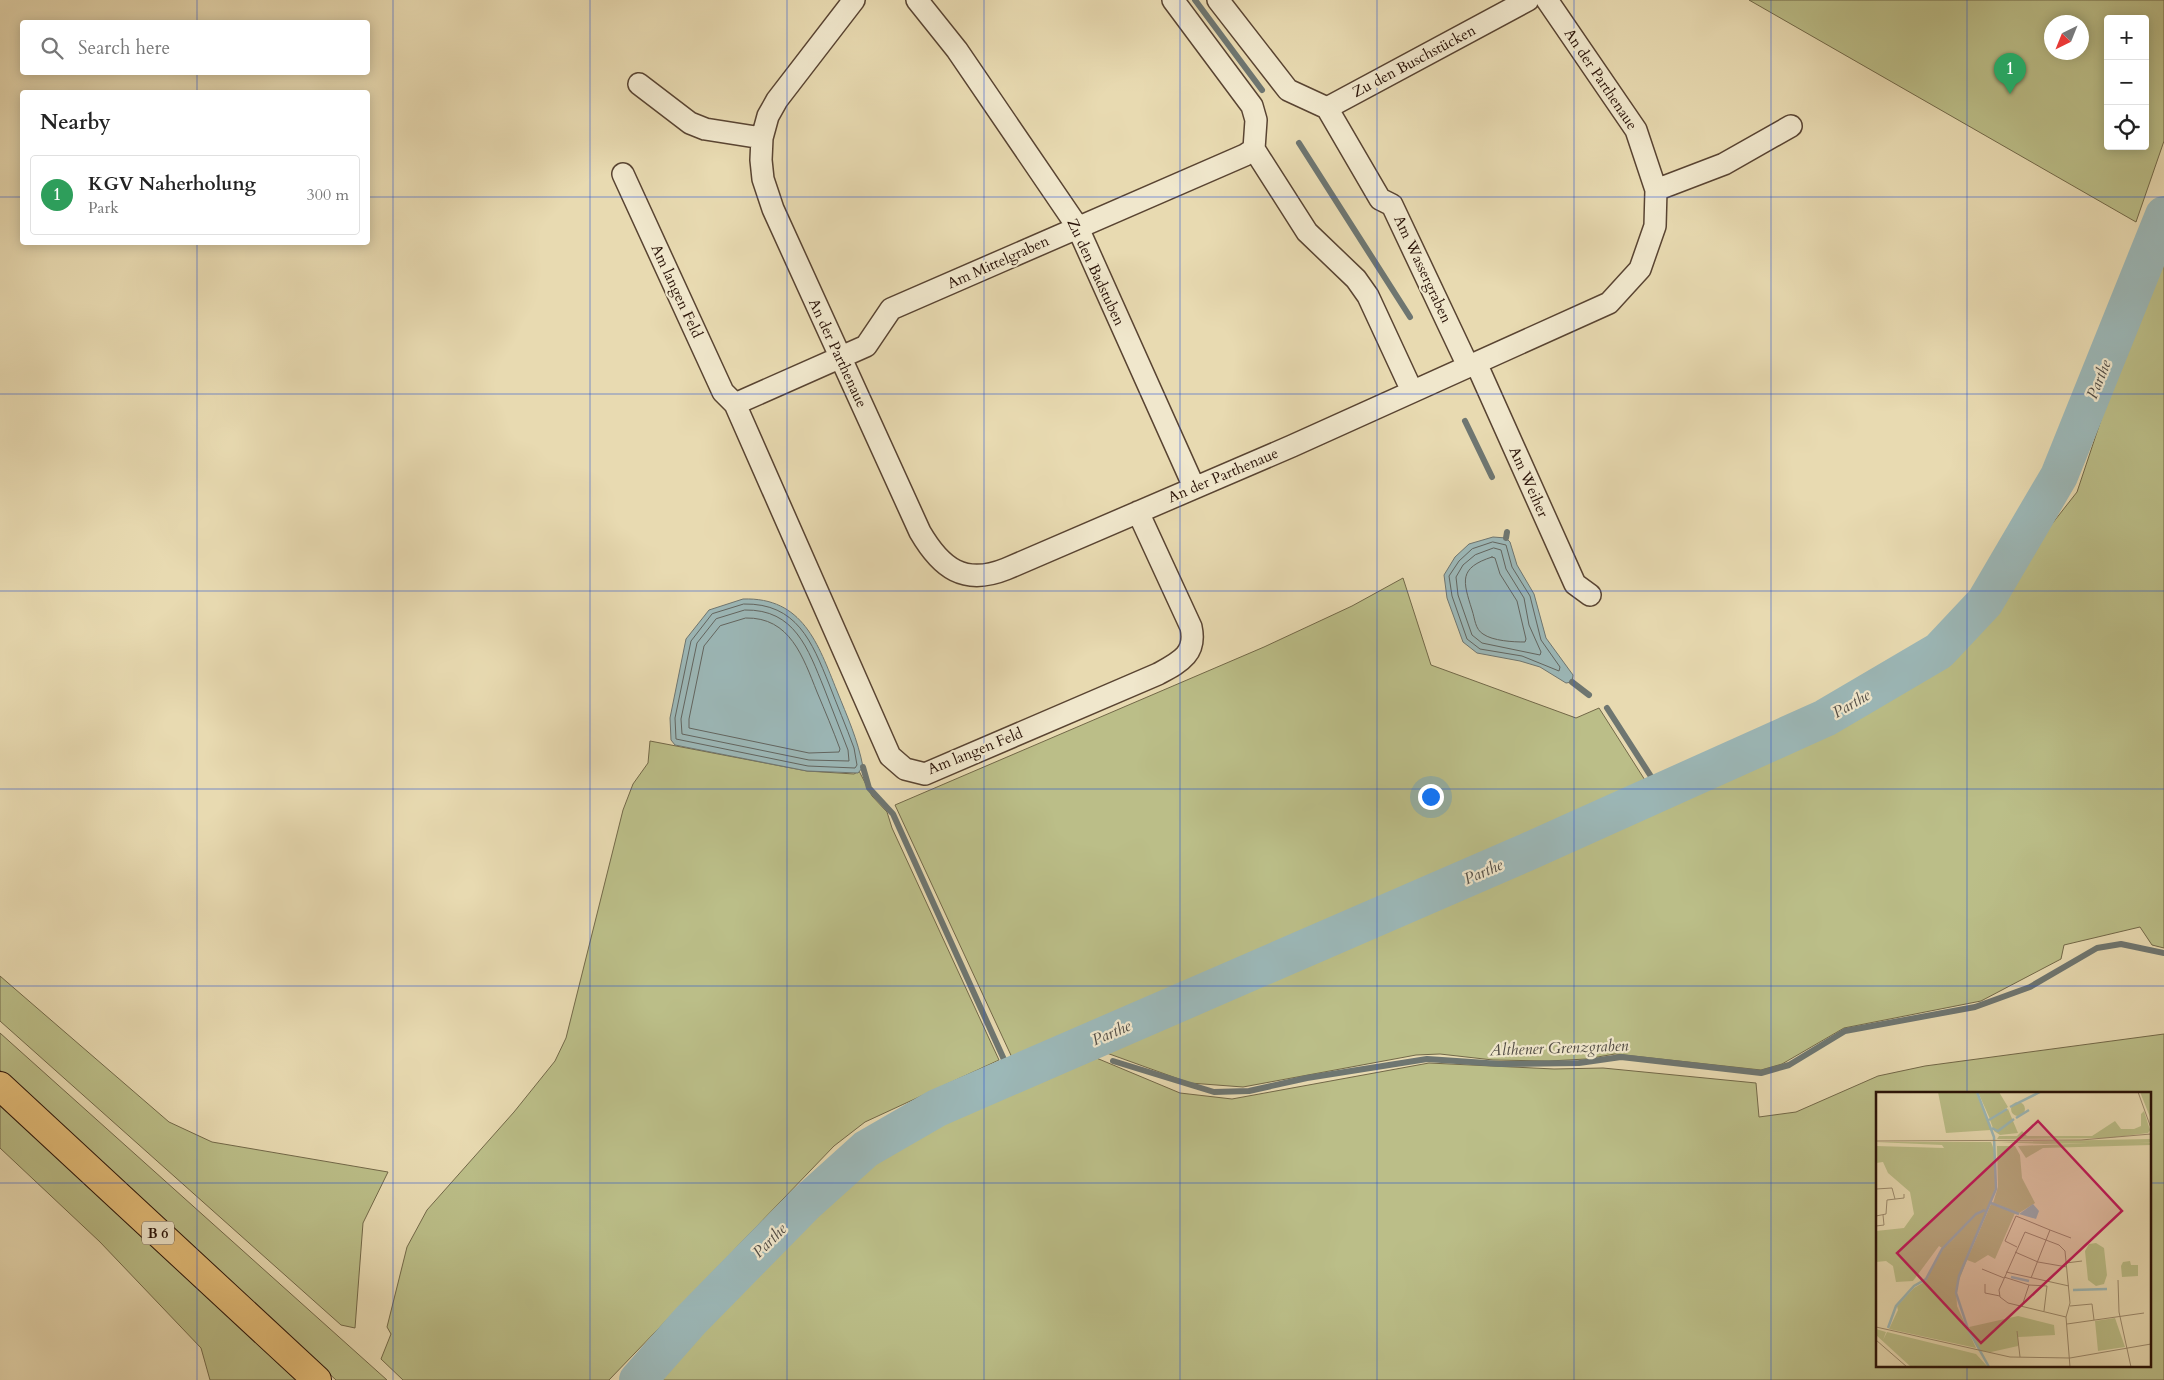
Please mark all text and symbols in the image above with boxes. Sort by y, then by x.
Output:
north arrow [2044,15,2089,60]
map controls [2104,15,2149,150]
button: + [2104,15,2149,60]
search box [20,20,370,75]
street label: Zu den Buschstücken [1349,20,1480,102]
street label: An der Parthenaue [1560,24,1642,134]
icon: search [38,34,66,62]
text: Search here [78,35,170,61]
pin: 1 [1994,53,2026,94]
button: − [2104,60,2149,105]
button: locate [2104,105,2149,150]
text: Nearby [40,108,111,137]
text: KGV Naherholung [88,171,256,197]
text: 1 [53,184,61,206]
text: 300 m [307,184,349,206]
text: Park [88,197,119,219]
street label: Am Wassergraben [1389,212,1457,326]
street label: Zu den Badstuben [1062,215,1130,329]
street label: Am Mittelgraben [944,230,1053,293]
street label: Am langen Feld [647,241,707,341]
street label: An der Parthenaue [804,295,872,411]
water label: Parthe [2081,356,2117,402]
street label: An der Parthenaue [1165,443,1281,507]
street label: Am Weiher [1505,443,1554,521]
water label: Parthe [1829,684,1875,723]
street label: Am langen Feld [924,723,1026,779]
your location [1418,784,1444,810]
water label: Parthe [1461,854,1507,890]
water label: Parthe [1089,1015,1135,1051]
water label: Althener Grenzgraben [1488,1035,1629,1061]
inset map [1876,1092,2152,1368]
water label: Parthe [748,1218,792,1263]
road number: B 6 [142,1222,174,1244]

